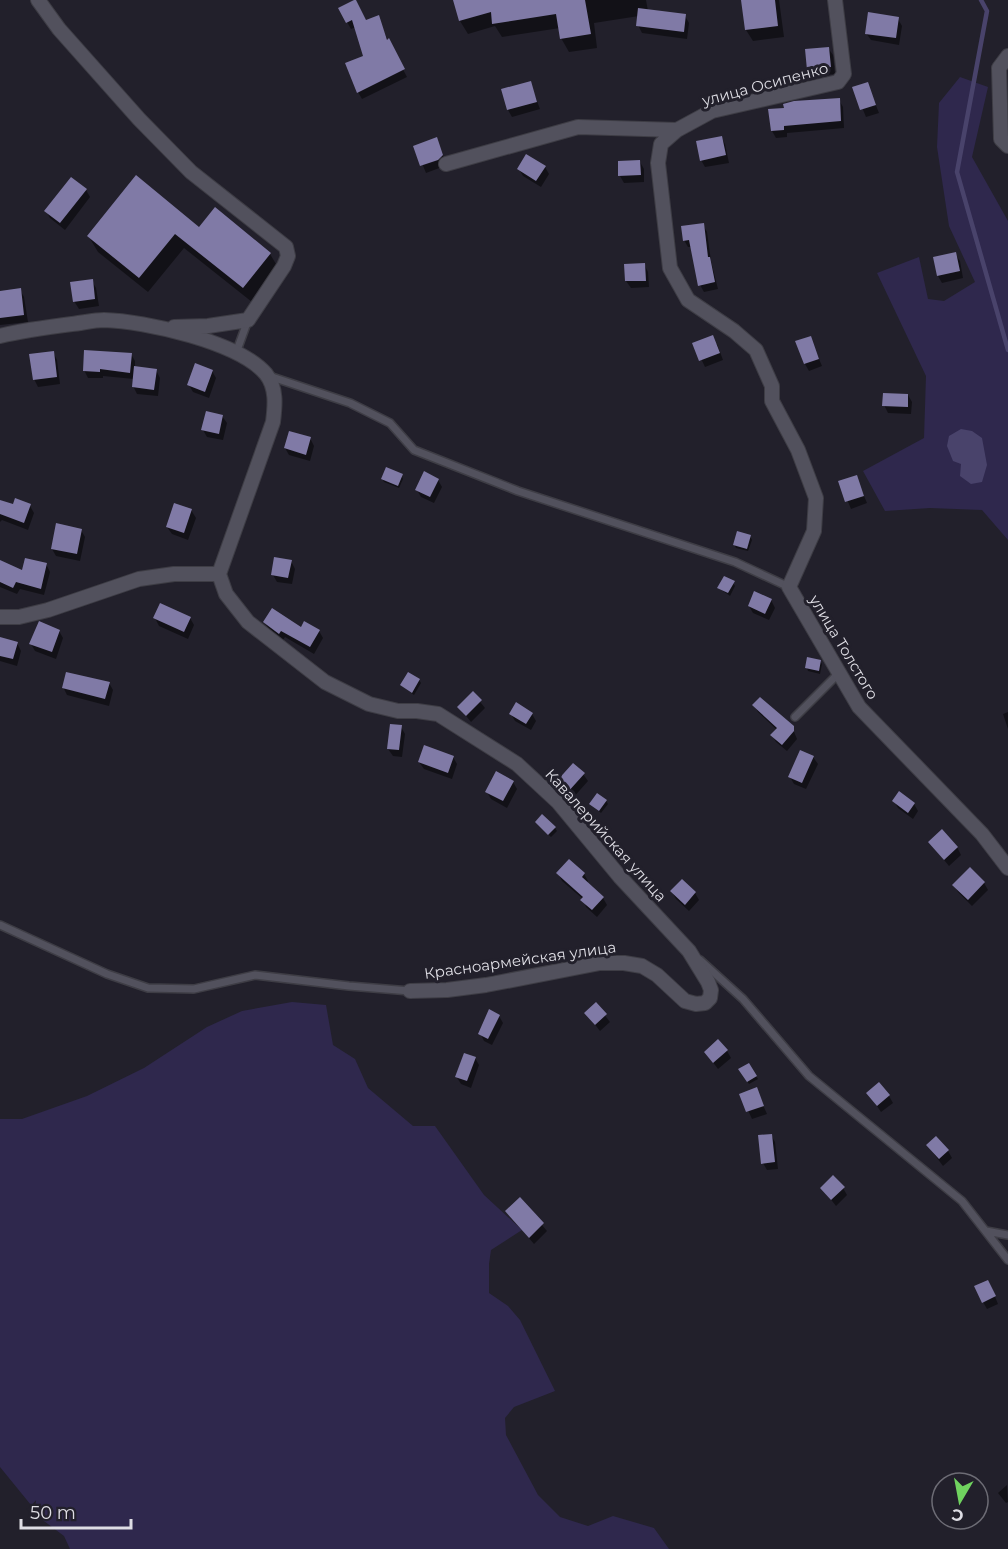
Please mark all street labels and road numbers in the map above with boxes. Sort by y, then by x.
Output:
street label: улица Осипенко [699,58,830,110]
street label: улица Толстого [805,590,883,703]
street label: Кавалерийская улица [541,765,671,905]
street label: Красноармейская улица [423,937,617,983]

